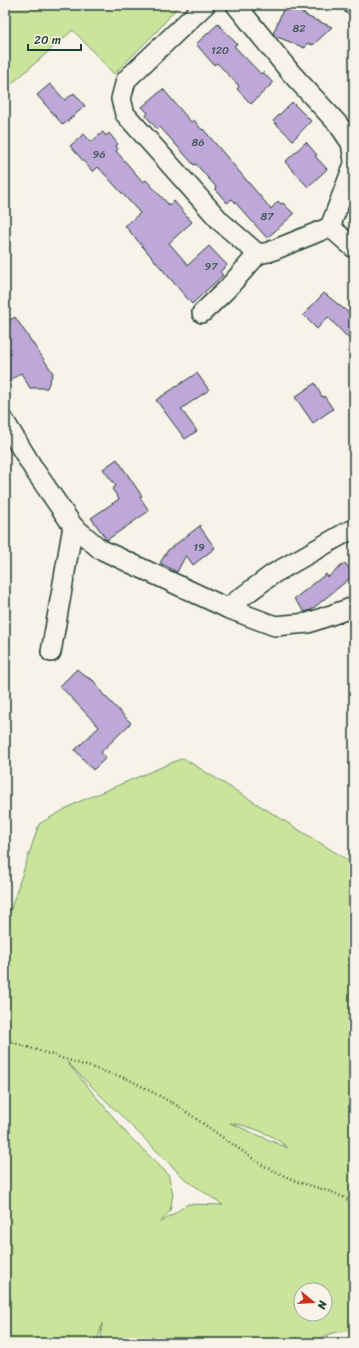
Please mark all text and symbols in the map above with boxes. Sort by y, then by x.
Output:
house number: 82 [293,19,306,38]
scale bar [28,26,81,52]
text: 20 m [34,29,61,51]
house number: 120 [211,41,229,60]
house number: 86 [192,133,204,152]
house number: 96 [92,145,106,164]
house number: 87 [261,207,274,226]
house number: 97 [204,257,218,276]
house number: 19 [193,538,205,557]
north arrow [293,1282,333,1322]
text: N [312,1297,333,1312]

